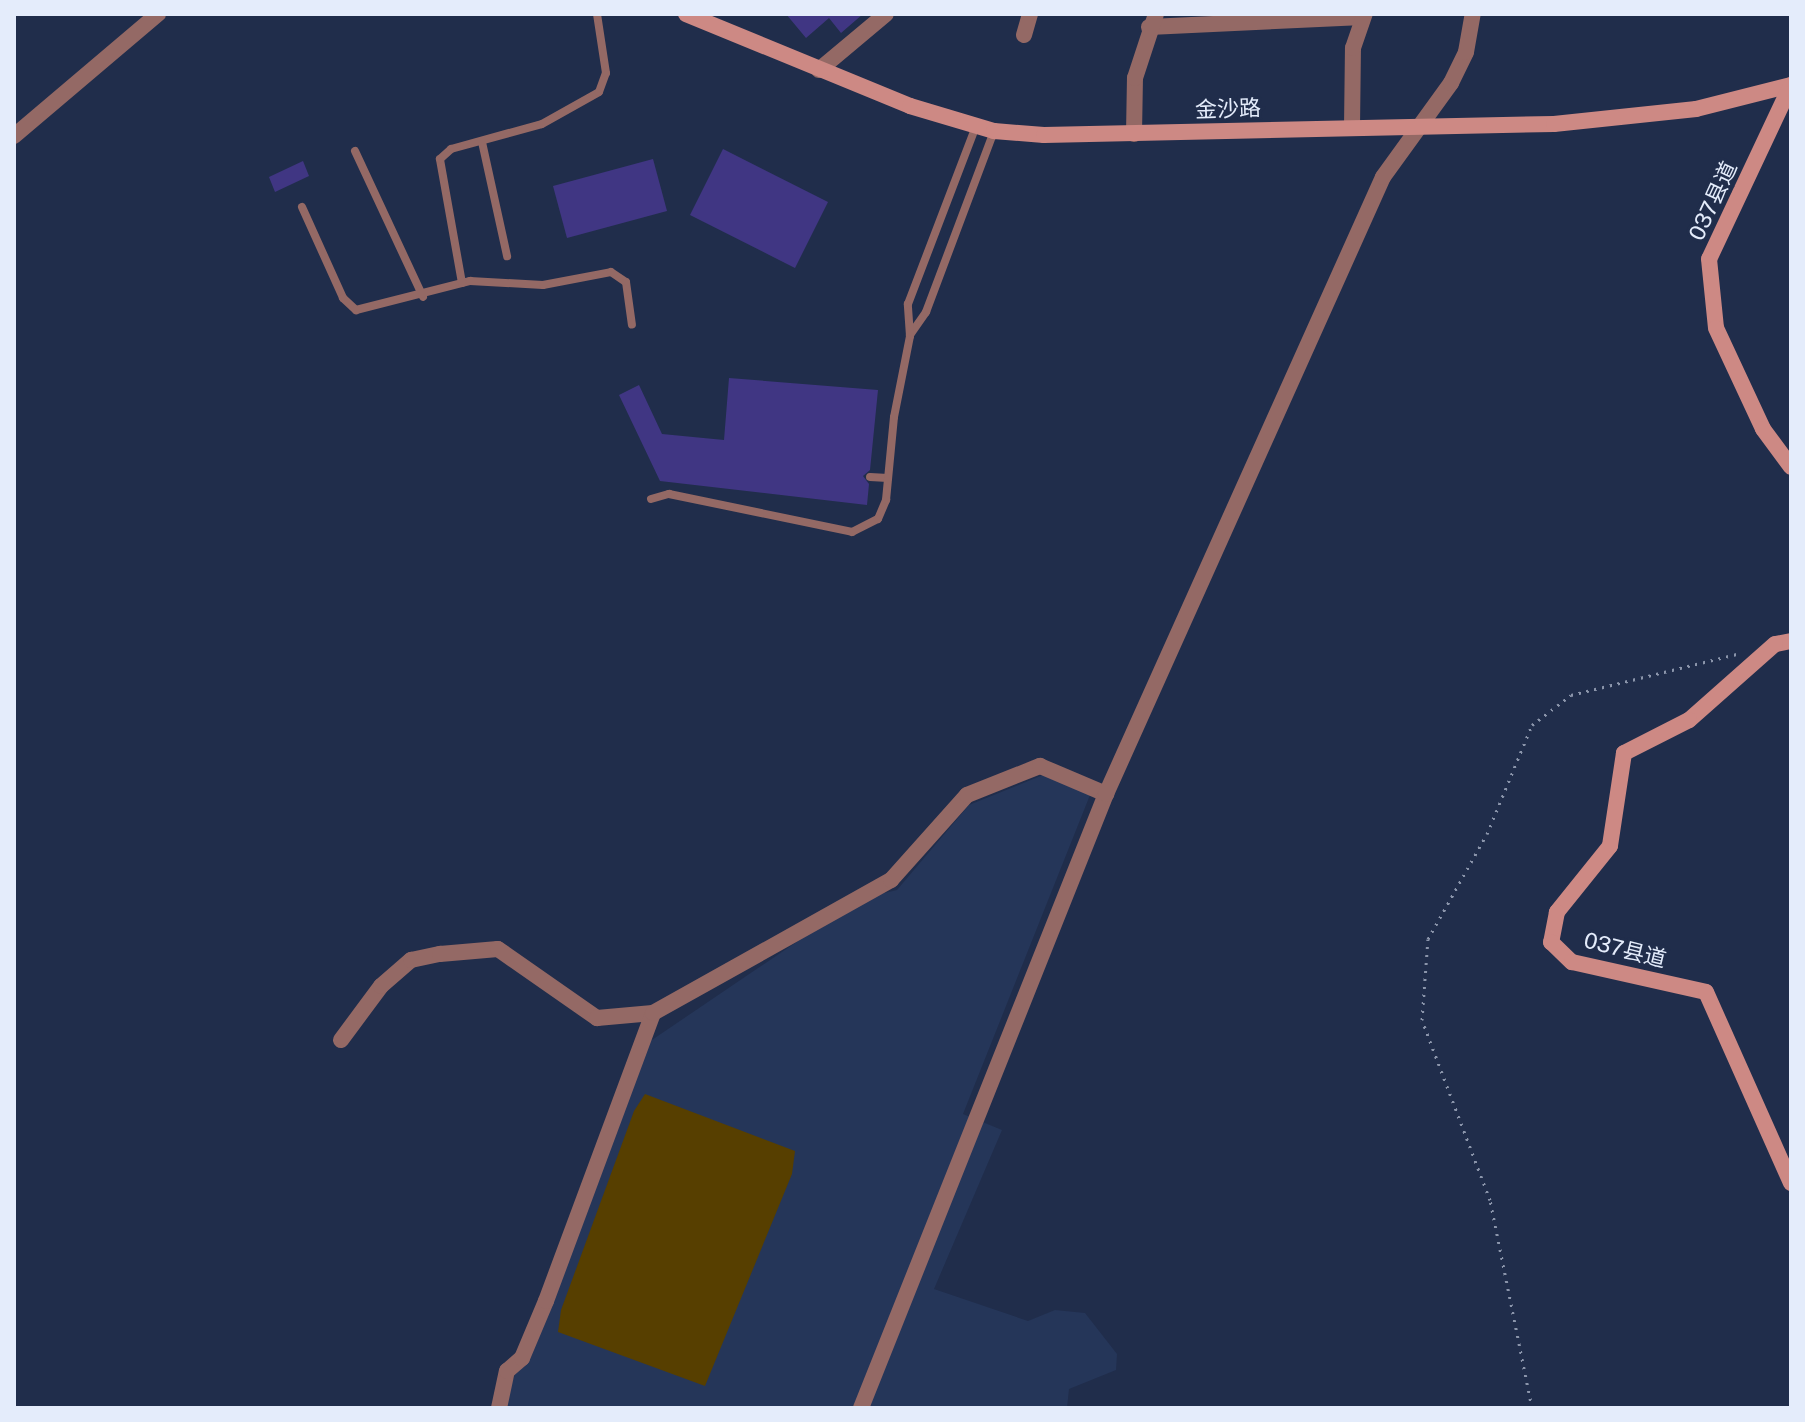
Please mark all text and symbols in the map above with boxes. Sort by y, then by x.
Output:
street label: 金沙路 [1195,95,1261,123]
street label: 037县道 [1683,157,1743,245]
street label: 037县道 [1581,927,1669,973]

